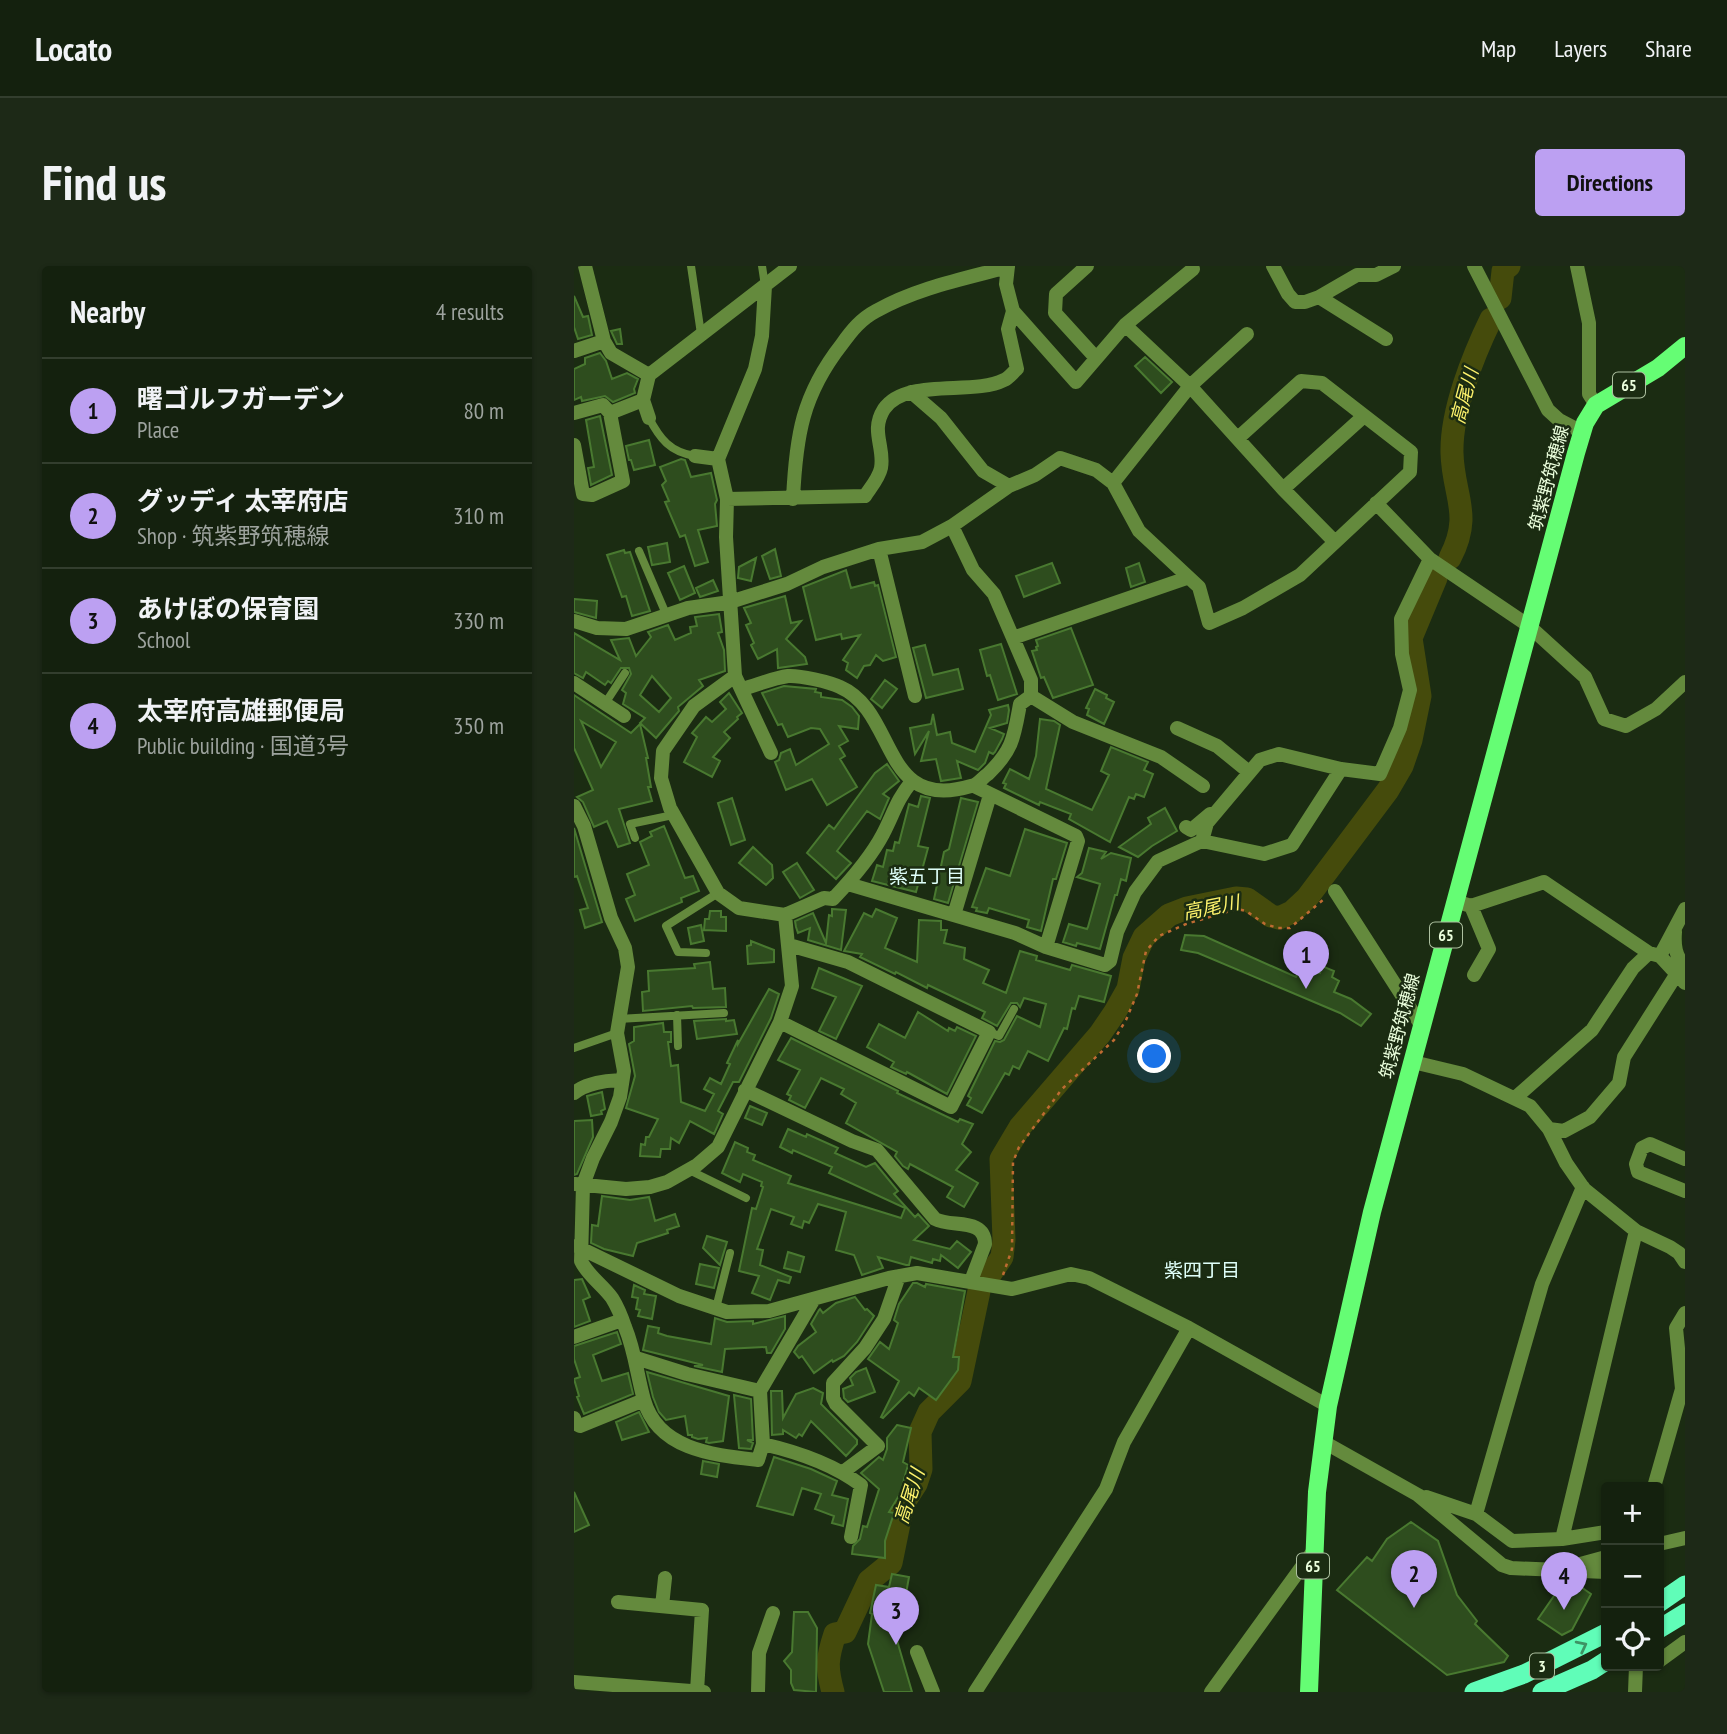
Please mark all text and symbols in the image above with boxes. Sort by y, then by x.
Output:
text: Locato [35,27,112,70]
text: Map [1481,33,1516,64]
text: Layers [1554,33,1607,64]
text: Share [1645,33,1692,64]
button: Directions [1535,149,1685,216]
text: Find us [42,150,166,214]
text: Nearby [70,292,145,331]
text: 4 results [436,297,504,326]
water label: 高尾川 [1445,363,1483,427]
road number: 65 [1613,372,1645,398]
text: 曙ゴルフガーデン [137,382,345,415]
text: 1 [88,396,99,425]
text: 80 m [463,396,504,425]
text: Place [137,415,179,444]
street label: 筑紫野筑穂線 [1523,423,1574,533]
text: グッディ 太宰府店 [137,484,349,517]
text: 2 [88,501,99,530]
text: 310 m [453,501,504,530]
text: Shop · 筑紫野筑穂線 [137,521,330,550]
text: あけぼの保育園 [137,592,319,625]
text: 3 [88,606,99,635]
text: 330 m [453,606,504,635]
text: School [137,625,190,654]
text: 太宰府高雄郵便局 [137,694,345,727]
text: 4 [88,711,99,740]
text: 350 m [453,711,504,740]
text: Public building · 国道3号 [137,731,349,760]
district label: 紫五丁目 [889,864,965,888]
water label: 高尾川 [1181,889,1243,924]
road number: 65 [1430,922,1462,948]
pin: 1 [1283,931,1329,989]
street label: 筑紫野筑穂線 [1374,971,1425,1081]
your location [1137,1039,1171,1073]
district label: 紫四丁目 [1164,1258,1240,1282]
water label: 高尾川 [889,1463,930,1527]
map controls [1601,1482,1664,1671]
button: + [1601,1482,1664,1545]
button: − [1601,1545,1664,1608]
pin: 2 [1391,1550,1437,1608]
pin: 4 [1541,1552,1587,1610]
road number: 65 [1297,1554,1329,1578]
pin: 3 [873,1587,919,1645]
button: locate [1601,1608,1664,1671]
one-way arrow [1575,1640,1587,1654]
road number: 3 [1530,1654,1554,1678]

